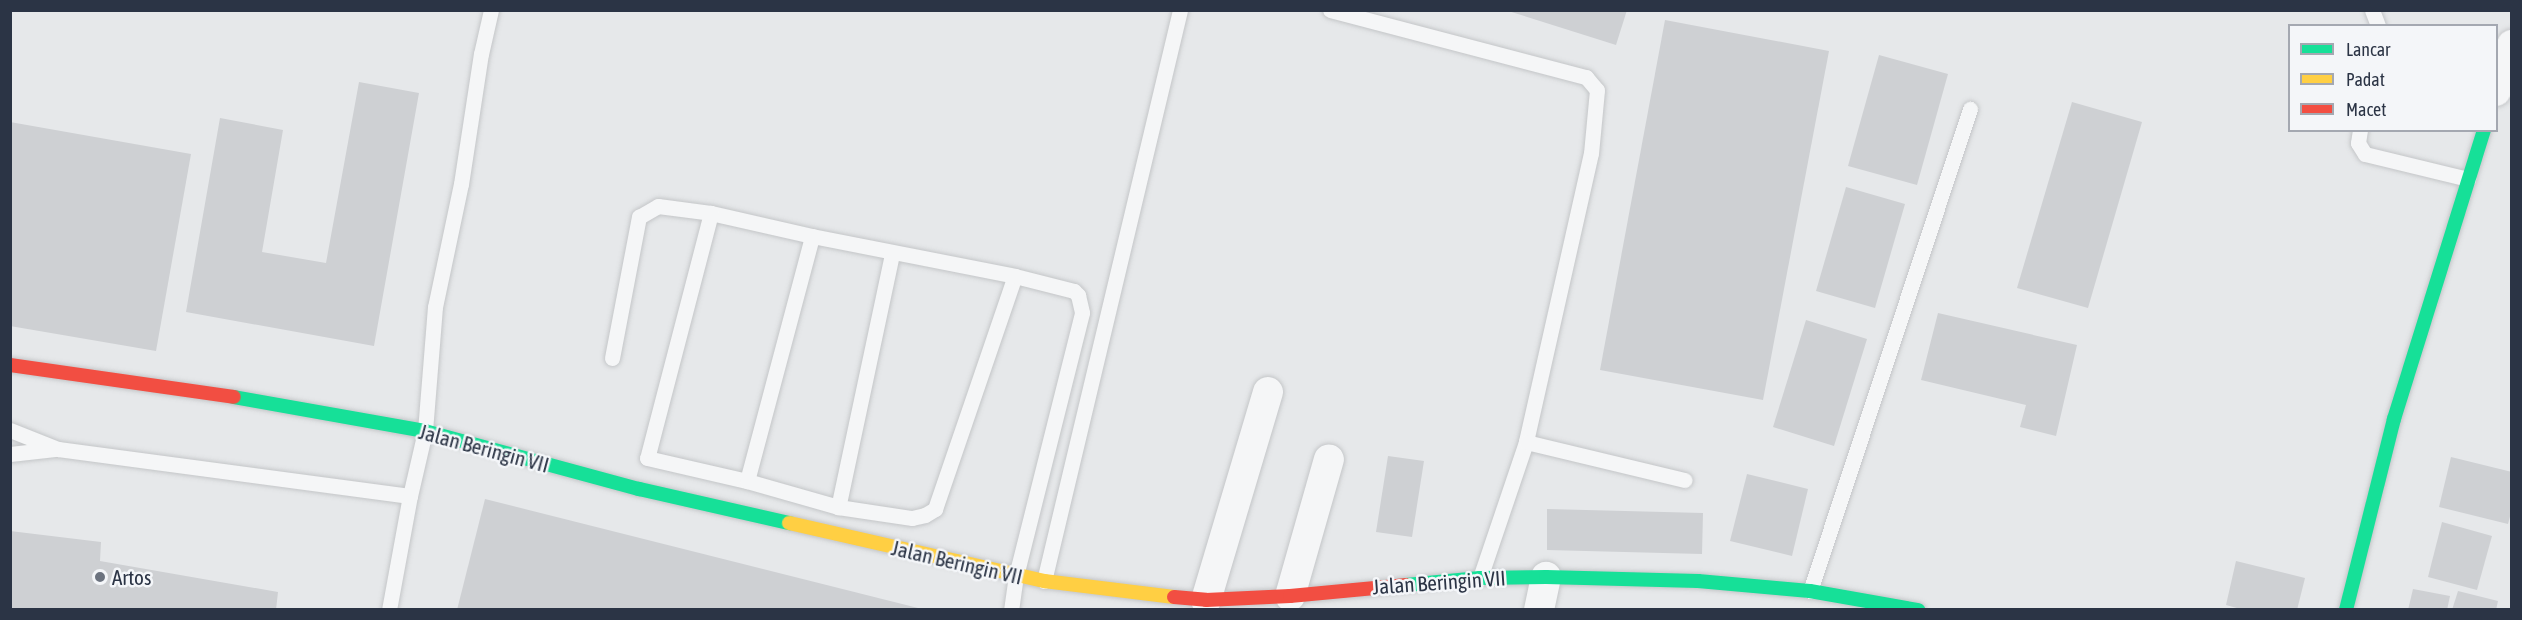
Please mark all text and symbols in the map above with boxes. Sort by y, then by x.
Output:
legend [2288,24,2498,132]
text: Lancar [2346,39,2390,60]
text: Padat [2346,69,2385,90]
text: Macet [2346,99,2386,120]
street label: Jalan Beringin VII [416,419,552,477]
street label: Jalan Beringin VII [889,535,1025,589]
place label: Artos [112,564,151,590]
street label: Jalan Beringin VII [1372,565,1506,599]
marker: Artos [93,570,107,584]

